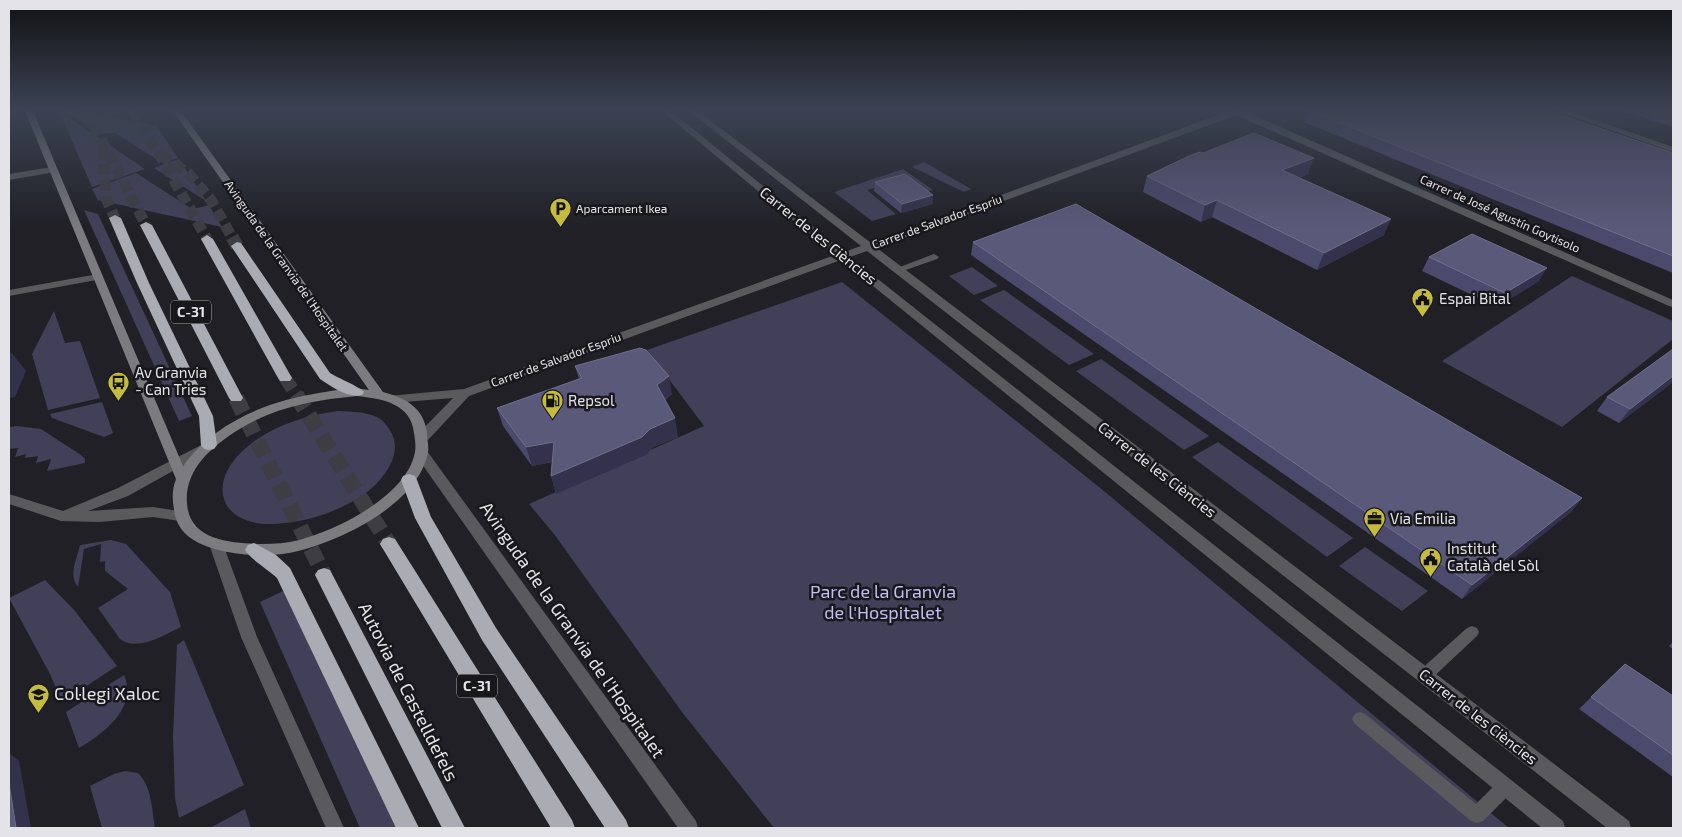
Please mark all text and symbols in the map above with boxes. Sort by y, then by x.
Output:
street label: Carrer de José Agustín Goytisolo [1418,171,1583,255]
street label: Avinguda de la Granvia de l'Hospitalet [222,177,352,354]
street label: Carrer de les Ciències [757,183,881,288]
street label: Carrer de Salvador Espriu [870,191,1004,251]
parking icon: Aparcament Ikea [548,197,572,228]
place label: Aparcament Ikea [576,201,667,215]
public building icon: Espai Bital [1411,287,1435,318]
place label: Espai Bital [1439,289,1511,307]
road number: C-31 [171,300,211,324]
street label: Carrer de Salvador Espriu [489,329,623,389]
place label: Av Granvia - Can Tries [135,363,207,398]
bus stop icon: Av Granvia - Can Tries [107,370,131,401]
fuel station icon: Repsol [540,389,564,420]
place label: Repsol [568,391,615,409]
street label: Carrer de les Ciències [1095,417,1220,521]
street label: Avinguda de la Granvia de l'Hospitalet [476,497,670,762]
office icon: Via Emilia [1362,507,1386,538]
place label: Via Emilia [1390,509,1456,527]
place label: Institut Català del Sòl [1447,539,1540,574]
public building icon: Institut Català del Sòl [1419,546,1443,577]
park label: Parc de la Granvia de l'Hospitalet [810,580,956,623]
street label: Autovia de Castelldefels [354,598,464,785]
street label: Carrer de les Ciències [1416,664,1541,768]
road number: C-31 [457,674,497,698]
school or university icon: Col·legi Xaloc [26,682,50,713]
place label: Col·legi Xaloc [54,682,160,704]

